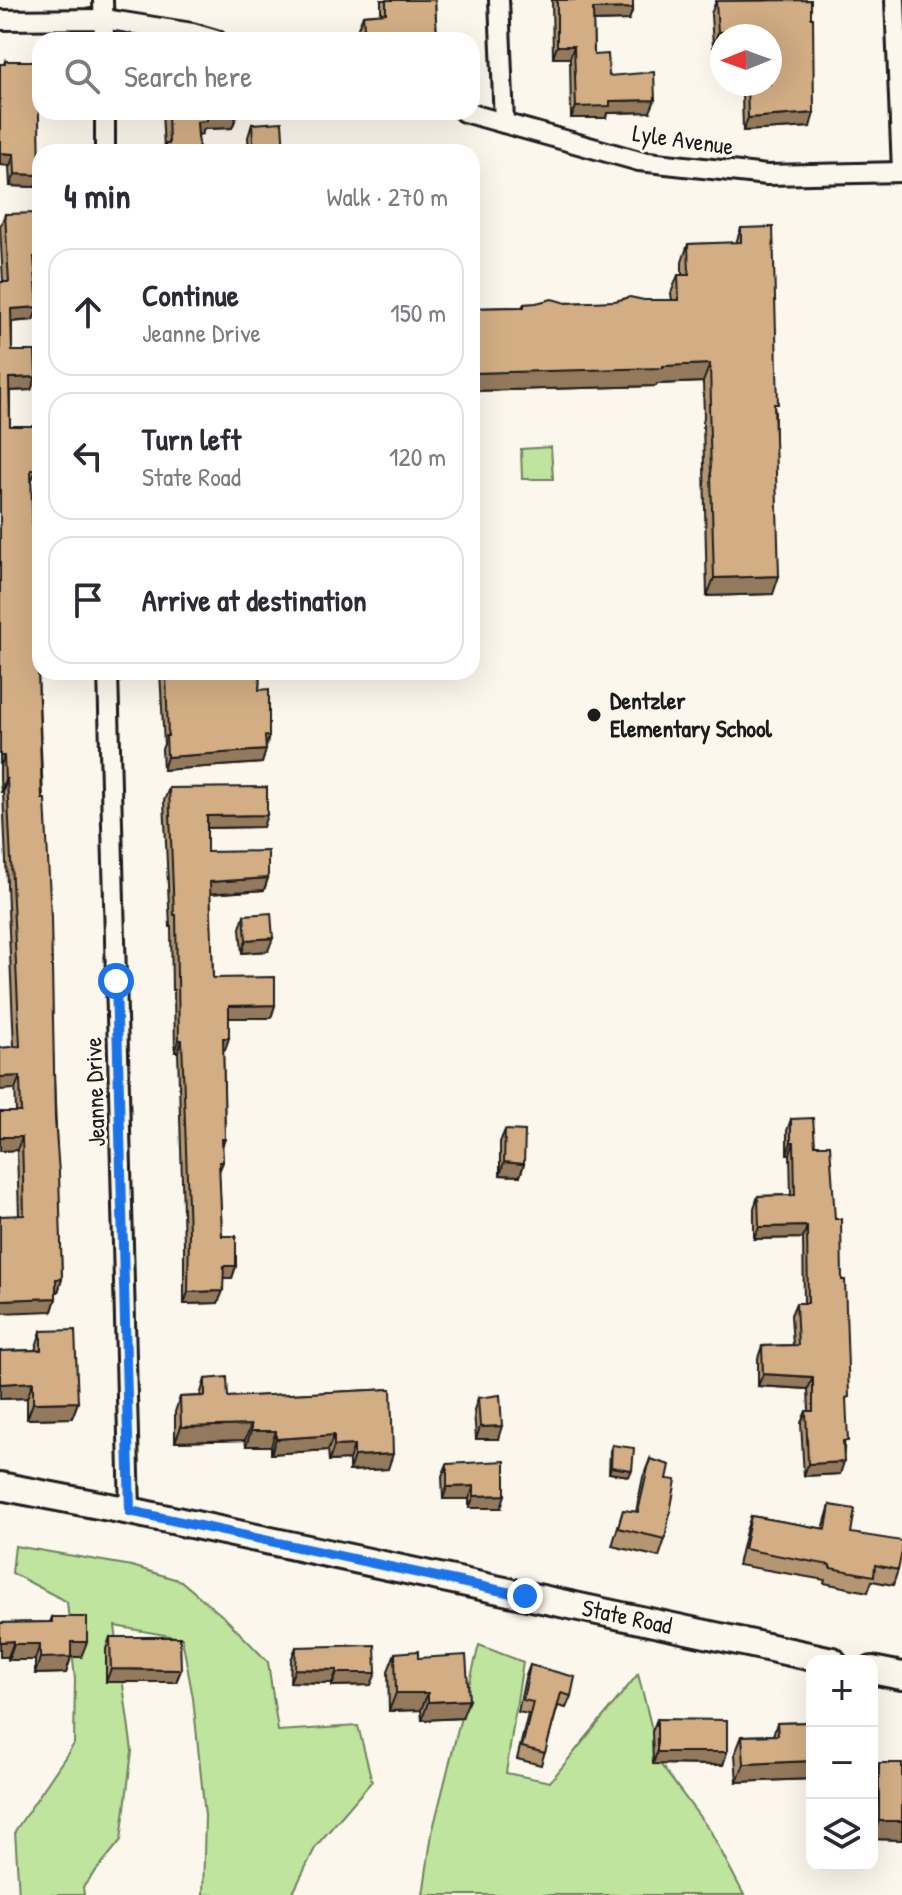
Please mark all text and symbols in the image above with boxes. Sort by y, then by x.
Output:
north arrow [710,24,782,96]
search box [32,32,480,120]
icon: search [60,54,104,98]
text: Search here [124,56,252,96]
street label: Lyle Avenue [631,116,736,162]
text: 4 min [64,173,131,219]
text: Walk · 270 m [327,179,448,214]
text: Continue [142,275,239,315]
icon: ahead [66,290,110,334]
text: 150 m [390,295,446,330]
text: Jeanne Drive [142,315,261,350]
text: Turn left [142,419,241,459]
icon: left [66,434,110,478]
text: 120 m [389,439,446,474]
text: State Road [142,459,241,494]
icon: arrive [66,578,110,622]
text: Arrive at destination [142,580,367,620]
place label: Dentzler Elementary School [610,684,773,745]
marker: Dentzler Elementary School [585,706,603,724]
route start [98,963,134,999]
street label: Jeanne Drive [76,1036,112,1147]
route end [507,1578,543,1614]
street label: State Road [579,1591,675,1641]
map controls [806,1655,878,1871]
button: + [806,1655,878,1727]
button: − [806,1727,878,1799]
button: layers [806,1799,878,1871]

